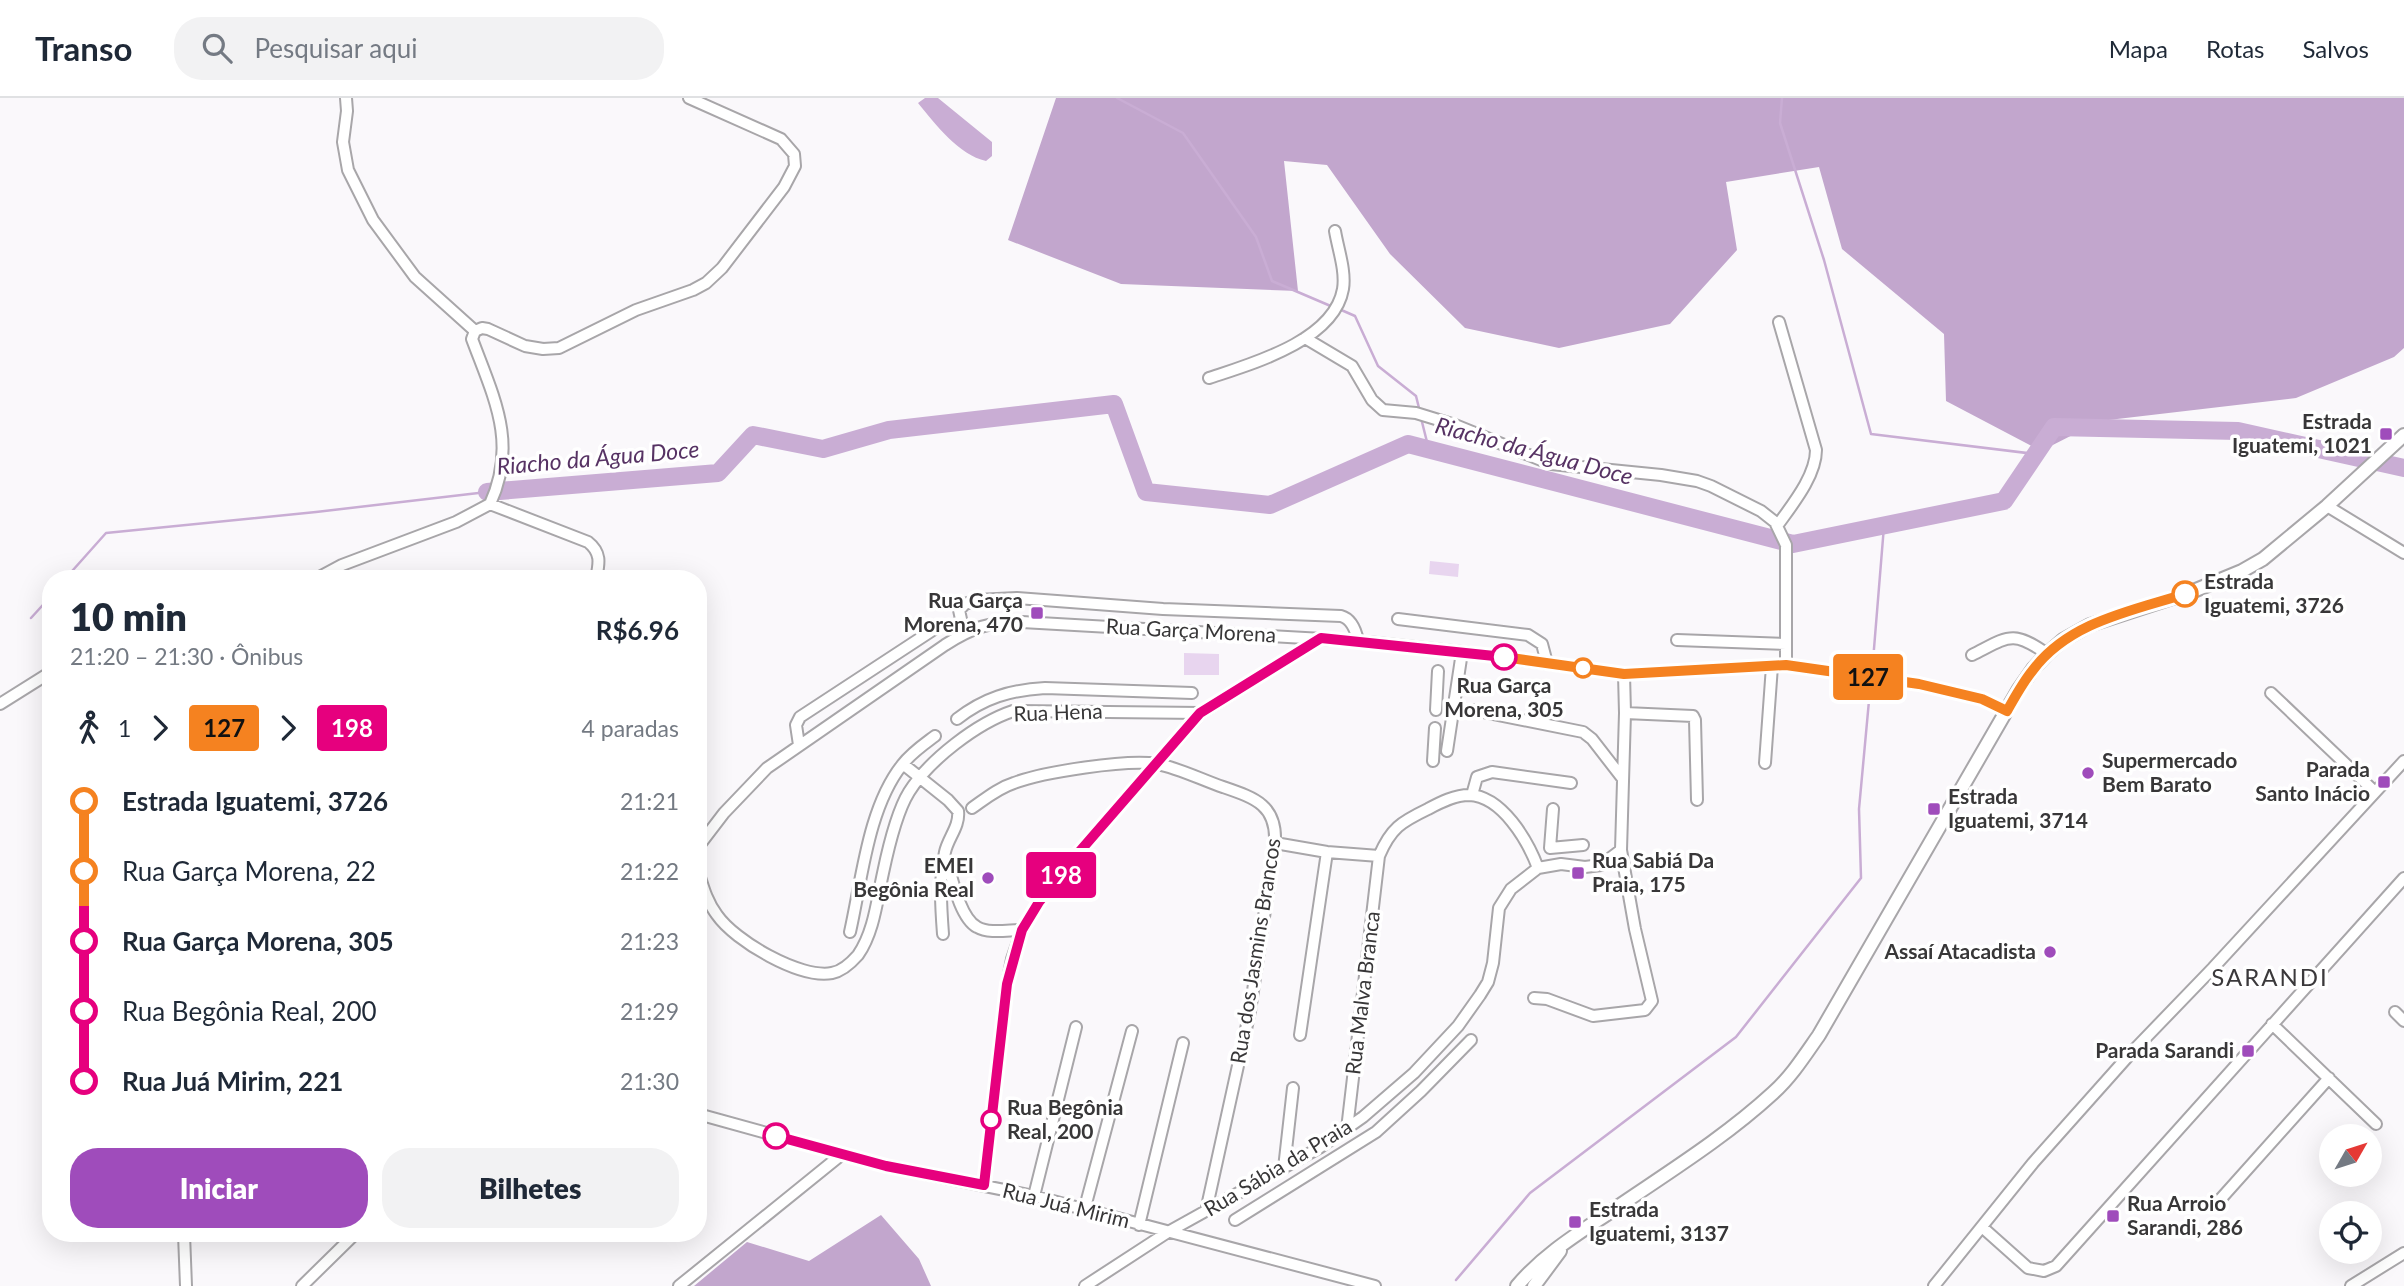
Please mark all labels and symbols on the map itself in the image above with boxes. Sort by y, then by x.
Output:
place label: Estrada Iguatemi, 1021 [2232,408,2372,457]
water label: Riacho da Água Doce [1432,410,1636,490]
marker: Estrada Iguatemi, 1021 [2378,426,2394,442]
water label: Riacho da Água Doce [495,434,700,480]
place label: Estrada Iguatemi, 3726 [2204,568,2344,617]
marker: Estrada Iguatemi, 3726 [2172,581,2198,607]
place label: Rua Garça Morena, 470 [904,587,1023,636]
marker: Rua Garça Morena, 470 [1029,605,1045,621]
street label: Rua Garça Morena [1105,613,1277,646]
marker: Rua Garça Morena, 305 [1491,644,1517,670]
line badge: 127 [1828,654,1908,700]
unlabelled marker [1573,658,1593,678]
place label: Rua Garça Morena, 305 [1444,672,1564,721]
street label: Rua Hena [1013,697,1103,726]
place label: Supermercado Bem Barato [2102,747,2237,796]
place label: Parada Santo Inácio [2255,756,2370,805]
marker: Supermercado Bem Barato [2080,765,2096,781]
marker: Parada Santo Inácio [2376,774,2392,790]
place label: Estrada Iguatemi, 3714 [1948,783,2088,832]
marker: Estrada Iguatemi, 3714 [1926,801,1942,817]
street label: Rua dos Jasmins Brancos [1224,836,1285,1065]
place label: Rua Sabiá Da Praia, 175 [1592,847,1714,896]
place label: EMEI Begônia Real [853,852,974,901]
line badge: 198 [1021,852,1101,898]
marker: Rua Sabiá Da Praia, 175 [1570,865,1586,881]
marker: EMEI Begônia Real [980,870,996,886]
street label: Rua Malva Branca [1339,910,1384,1076]
place label: Assaí Atacadista [1883,938,2036,963]
marker: Assaí Atacadista [2042,944,2058,960]
district label: SARANDI [2211,962,2329,991]
place label: Parada Sarandi [2095,1037,2234,1062]
marker: Parada Sarandi [2240,1043,2256,1059]
place label: Rua Begônia Real, 200 [1007,1094,1123,1143]
marker: Rua Begônia Real, 200 [981,1110,1001,1130]
street label: Rua Sábia da Praia [1199,1113,1356,1221]
unlabelled marker [763,1123,789,1149]
north arrow [2319,1124,2382,1186]
street label: Rua Juá Mirim [1000,1177,1132,1232]
place label: Rua Arroio Sarandi, 286 [2127,1190,2243,1239]
place label: Estrada Iguatemi, 3137 [1589,1196,1729,1245]
marker: Rua Arroio Sarandi, 286 [2105,1208,2121,1224]
marker: Estrada Iguatemi, 3137 [1567,1214,1583,1230]

